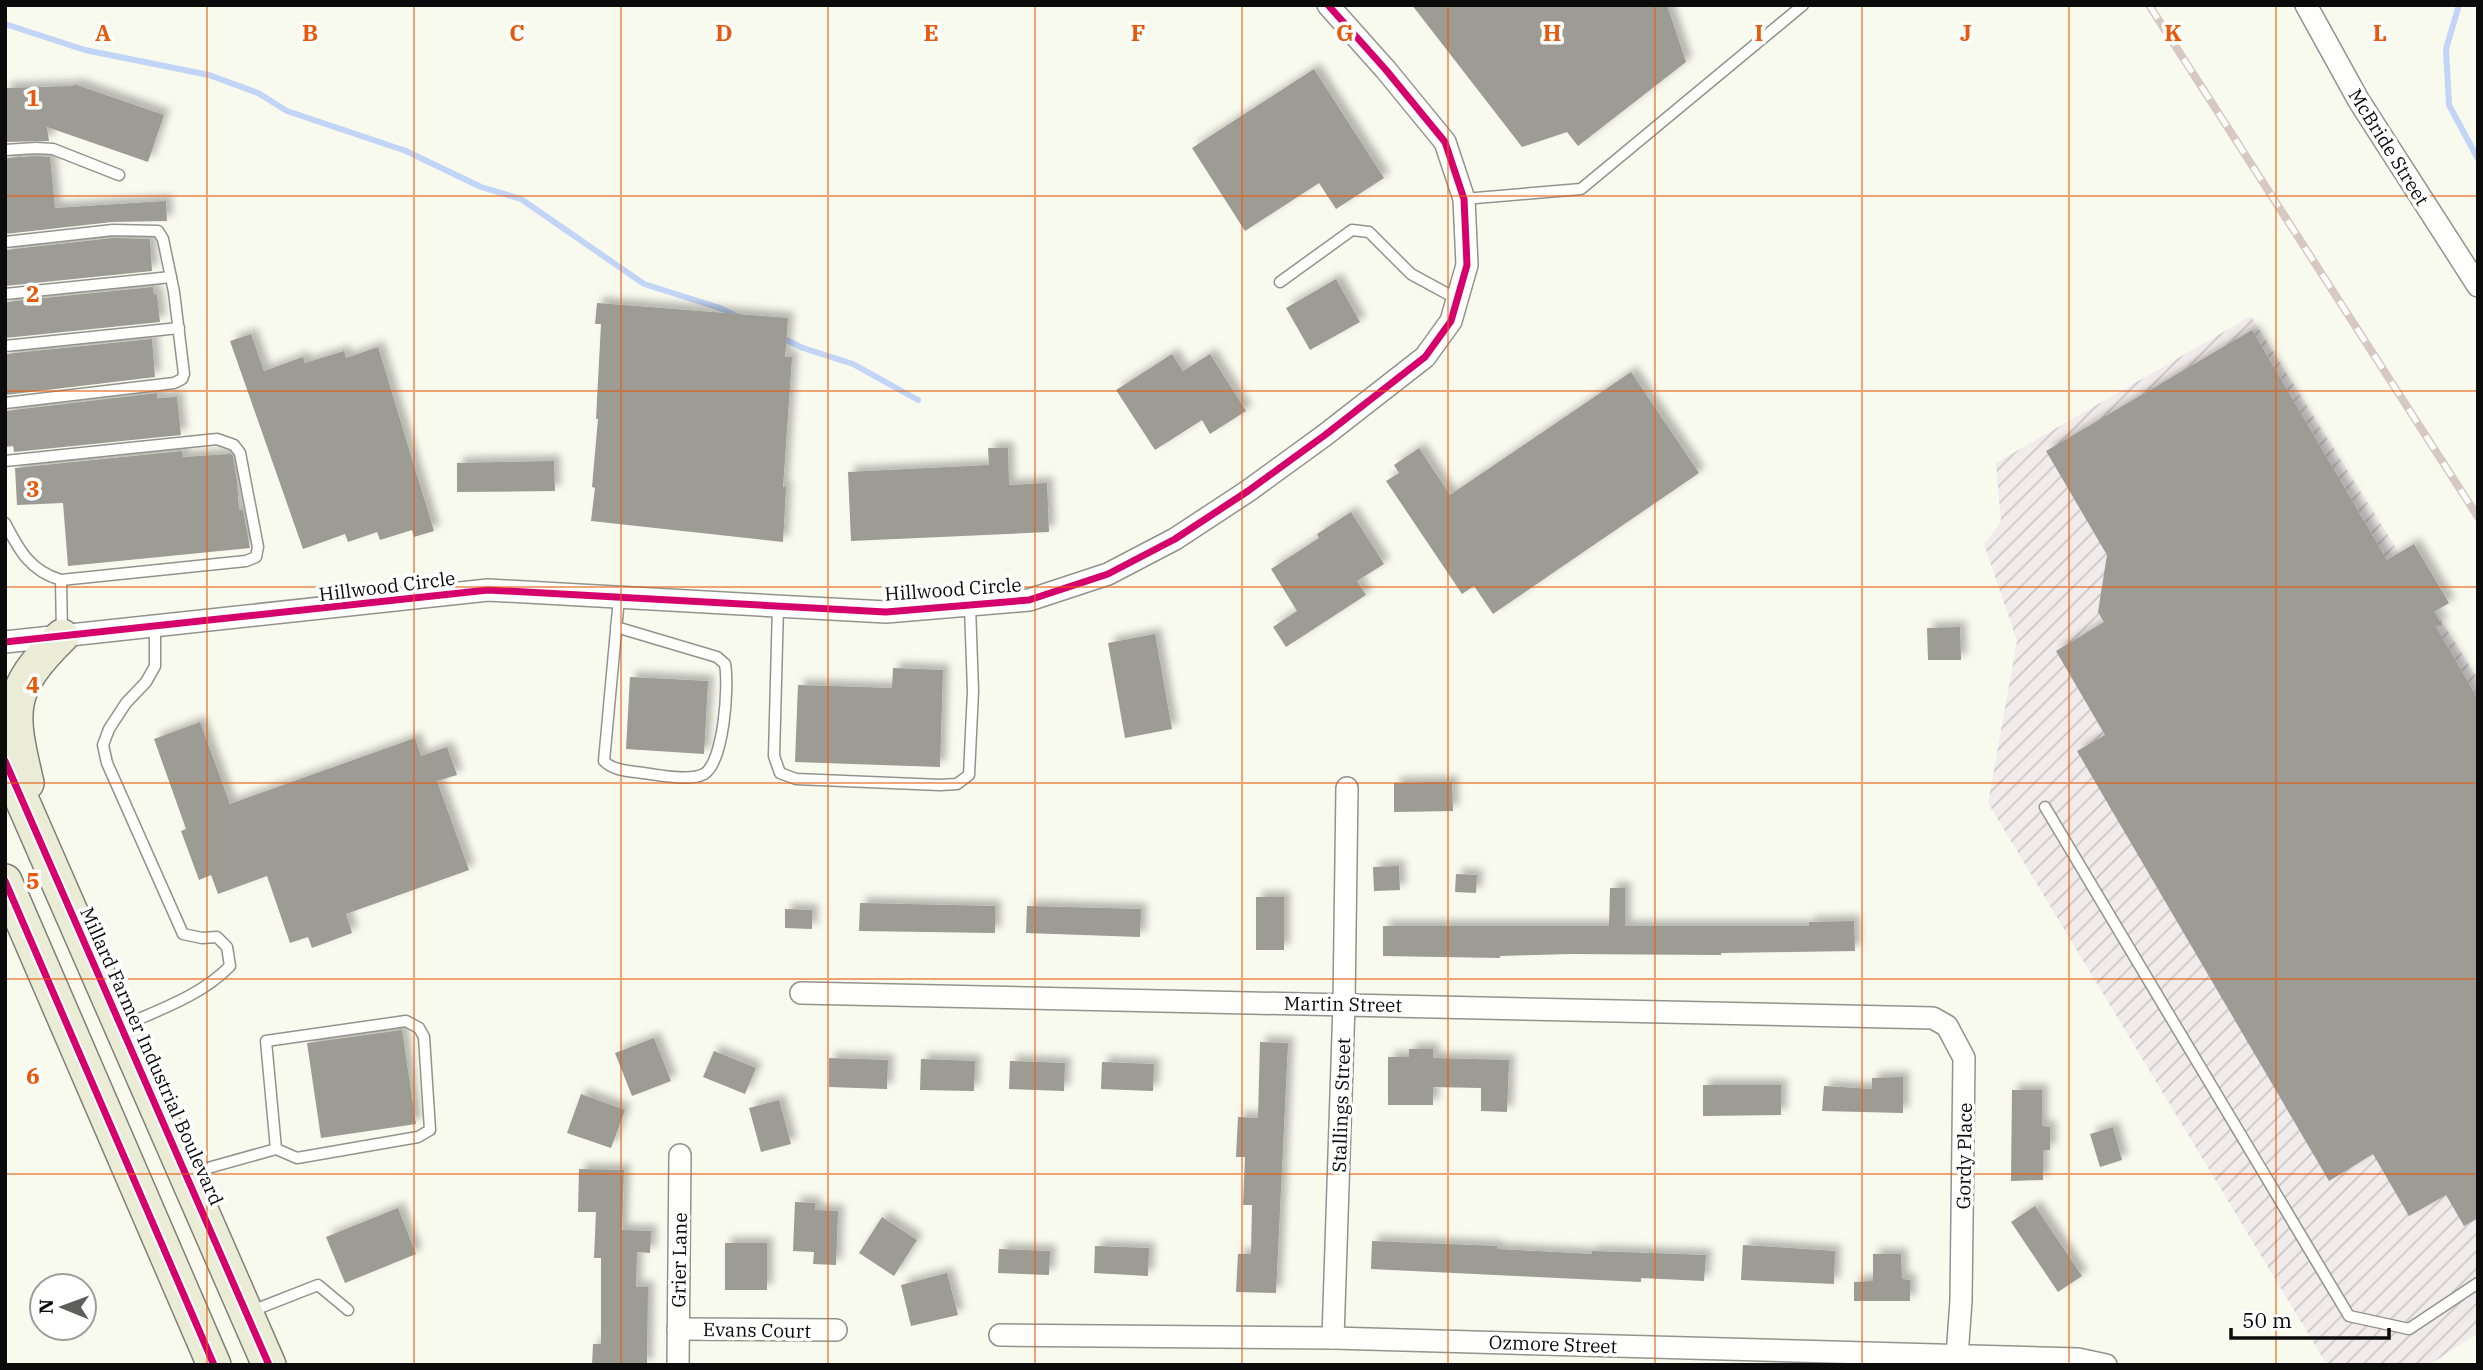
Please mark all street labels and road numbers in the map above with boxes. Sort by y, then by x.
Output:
street label: McBride Street [2344,84,2435,210]
street label: Hillwood Circle [317,566,457,606]
street label: Hillwood Circle [884,572,1022,606]
street label: Millard Farmer Industrial Boulevard [75,903,229,1209]
street label: Martin Street [1284,991,1403,1017]
street label: Stallings Street [1327,1037,1355,1173]
street label: Gordy Place [1951,1102,1977,1210]
street label: Grier Lane [666,1212,692,1308]
street label: Evans Court [703,1317,812,1343]
street label: Ozmore Street [1488,1330,1618,1358]

